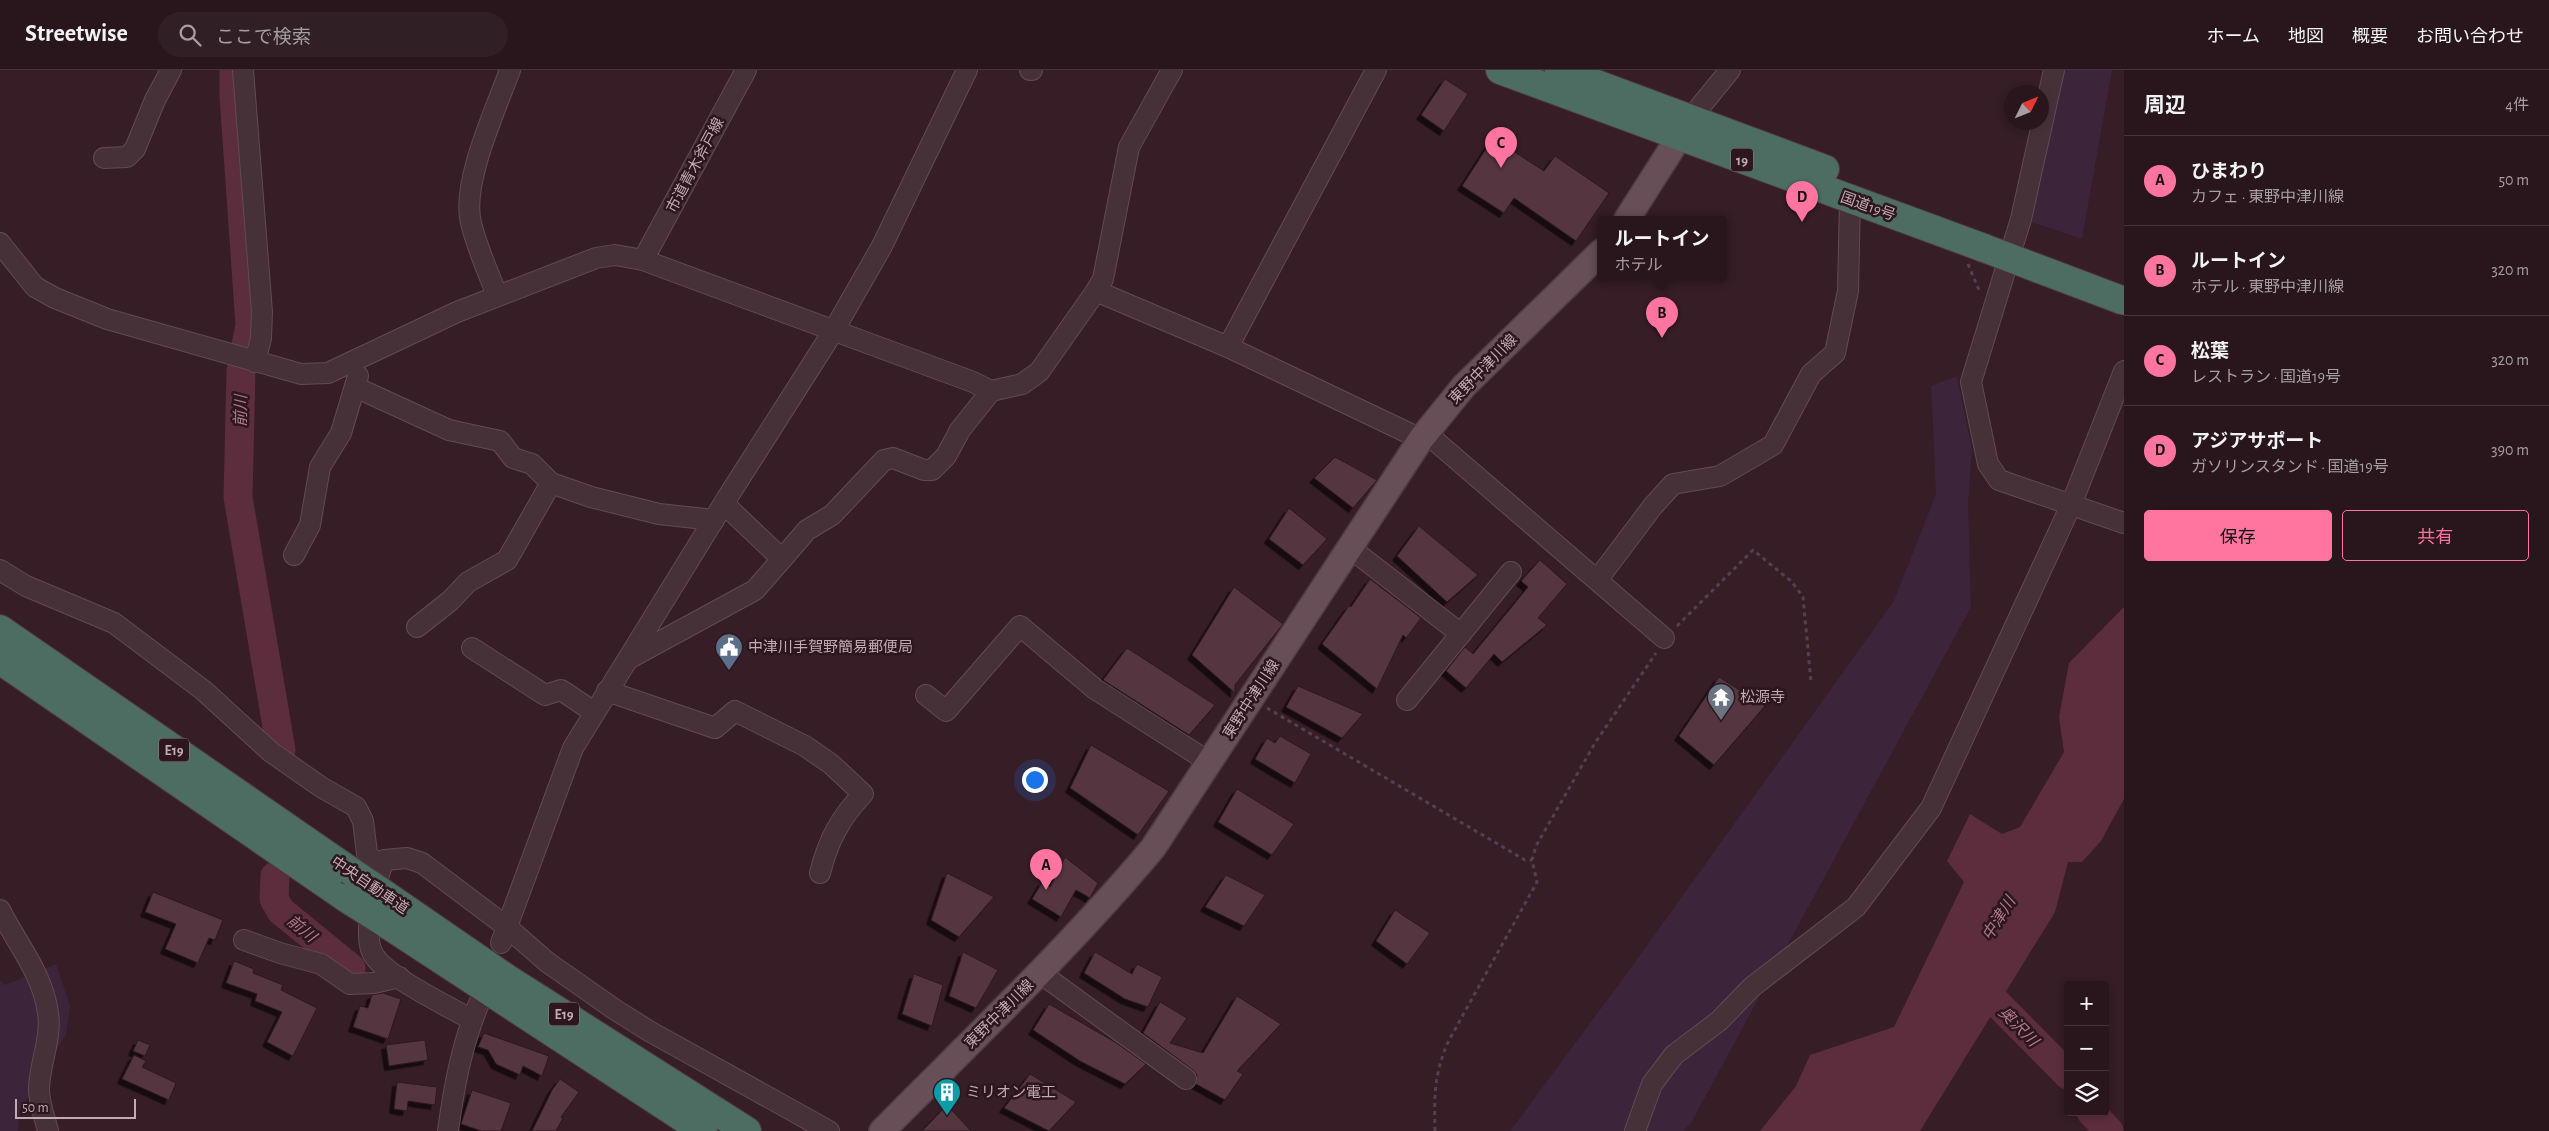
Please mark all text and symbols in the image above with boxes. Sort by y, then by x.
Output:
search box [158,12,508,57]
icon: search [176,21,204,49]
text: Streetwise [25,22,128,46]
text: ここで検索 [216,28,311,47]
text: ホーム [2207,28,2260,46]
text: 地図 [2288,28,2324,46]
text: 概要 [2352,28,2388,46]
text: お問い合わせ [2416,28,2524,46]
north arrow [2004,85,2049,130]
text: 周辺 [2144,95,2186,116]
text: 4件 [2505,97,2529,113]
street label: 市道青木斧戸線 [663,115,727,215]
pin: C [1485,127,1517,168]
road number: 19 [1731,148,1753,172]
text: ひまわり [2191,162,2267,181]
text: A [2155,172,2165,188]
text: 50 m [2498,172,2529,188]
pin: D [1786,181,1818,222]
street label: 国道19号 [1838,189,1898,223]
text: カフェ · 東野中津川線 [2191,189,2344,205]
popup [1597,216,1727,281]
text: ルートイン [1614,230,1710,249]
text: ルートイン [2191,252,2286,271]
text: ホテル [1614,257,1663,273]
text: B [2155,262,2165,278]
text: 320 m [2491,262,2529,278]
text: ホテル · 東野中津川線 [2191,279,2344,295]
pin: B [1646,297,1678,338]
street label: 東野中津川線 [1446,331,1520,407]
text: 松葉 [2191,342,2229,361]
text: C [2156,352,2164,368]
text: 320 m [2491,352,2529,368]
text: レストラン · 国道19号 [2191,369,2341,385]
water label: 前川 [232,393,249,427]
text: アジアサポート [2191,432,2323,451]
text: D [2155,442,2165,458]
text: 390 m [2491,442,2529,458]
text: ガソリンスタンド · 国道19号 [2191,459,2389,475]
button: 保存 [2144,510,2332,561]
button: 共有 [2342,510,2529,561]
public building icon: 中津川手賀野簡易郵便局 [714,632,744,671]
place label: 中津川手賀野簡易郵便局 [748,639,913,655]
street label: 東野中津川線 [1220,657,1282,741]
temple icon: 松源寺 [1706,682,1736,721]
place label: 松源寺 [1740,689,1785,705]
road number: E19 [159,738,189,762]
your location [1022,767,1048,793]
pin: A [1030,849,1062,890]
street label: 中央自動車道 [328,853,412,917]
water label: 中津川 [1978,892,2019,943]
water label: 前川 [284,912,321,946]
street label: 東野中津川線 [962,977,1036,1051]
map controls [2064,981,2109,1116]
button: + [2064,981,2109,1026]
road number: E19 [549,1002,579,1026]
water label: 奥沢川 [1996,1003,2043,1051]
button: − [2064,1026,2109,1071]
button: layers [2064,1071,2109,1116]
building icon: ミリオン電工 [932,1077,962,1116]
place label: ミリオン電工 [966,1085,1056,1100]
scale bar [15,1096,136,1119]
text: 50 m [22,1101,49,1115]

